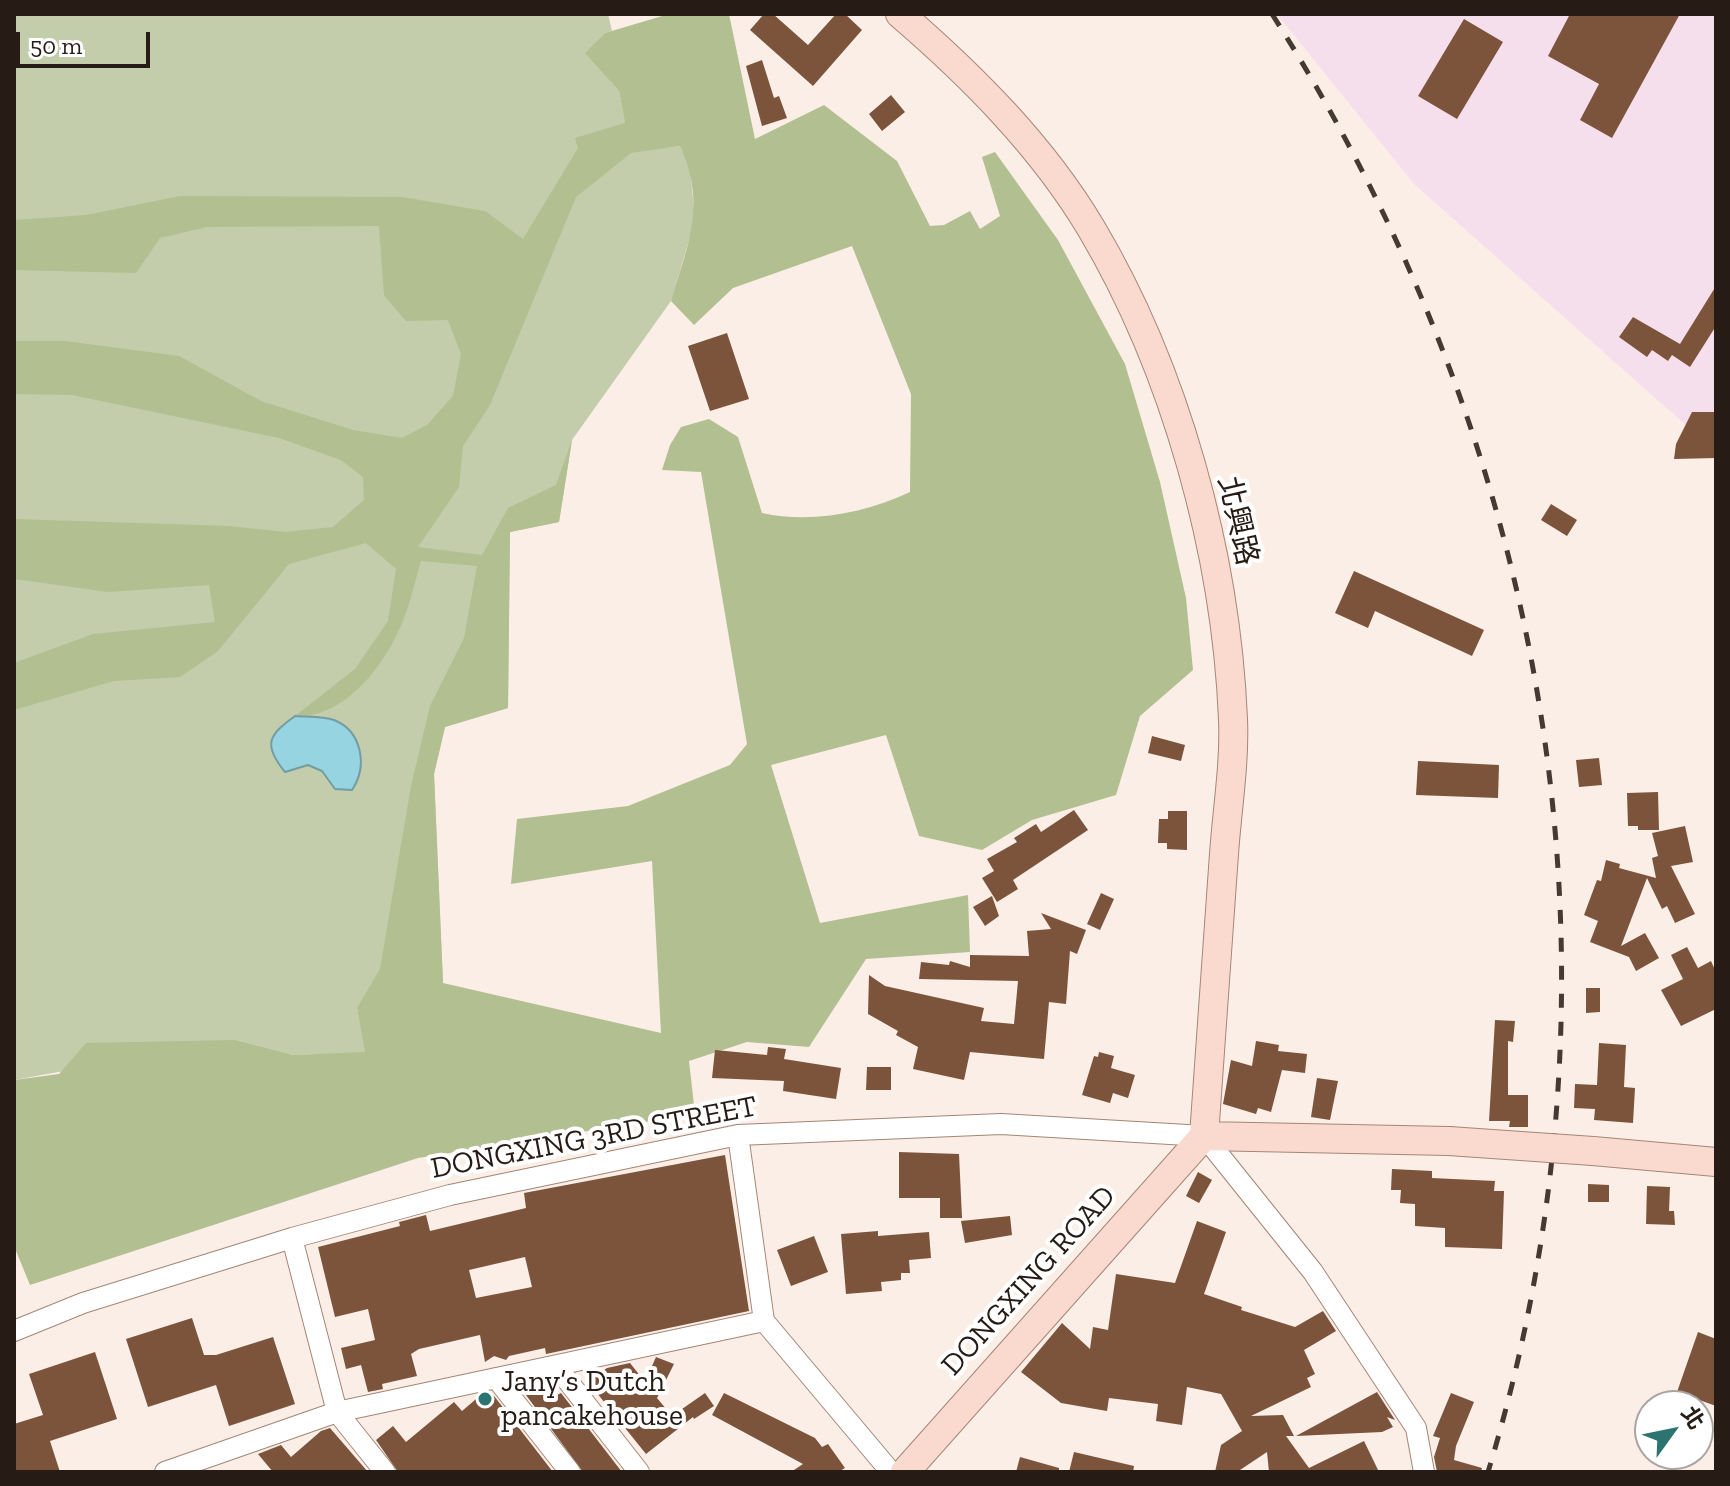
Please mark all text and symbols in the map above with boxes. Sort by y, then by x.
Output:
scale bar [20,16,154,66]
text: 50 m [30,31,82,60]
street label: 北興路 [1209,473,1265,569]
street label: DONGXING 3RD STREET [428,1089,760,1187]
street label: DONGXING ROAD [934,1179,1124,1383]
place label: Jany’s Dutch pancakehouse [501,1364,683,1434]
marker: Jany’s Dutch pancakehouse [476,1390,494,1408]
north arrow [1634,1390,1714,1470]
text: 北 [1676,1401,1710,1434]

